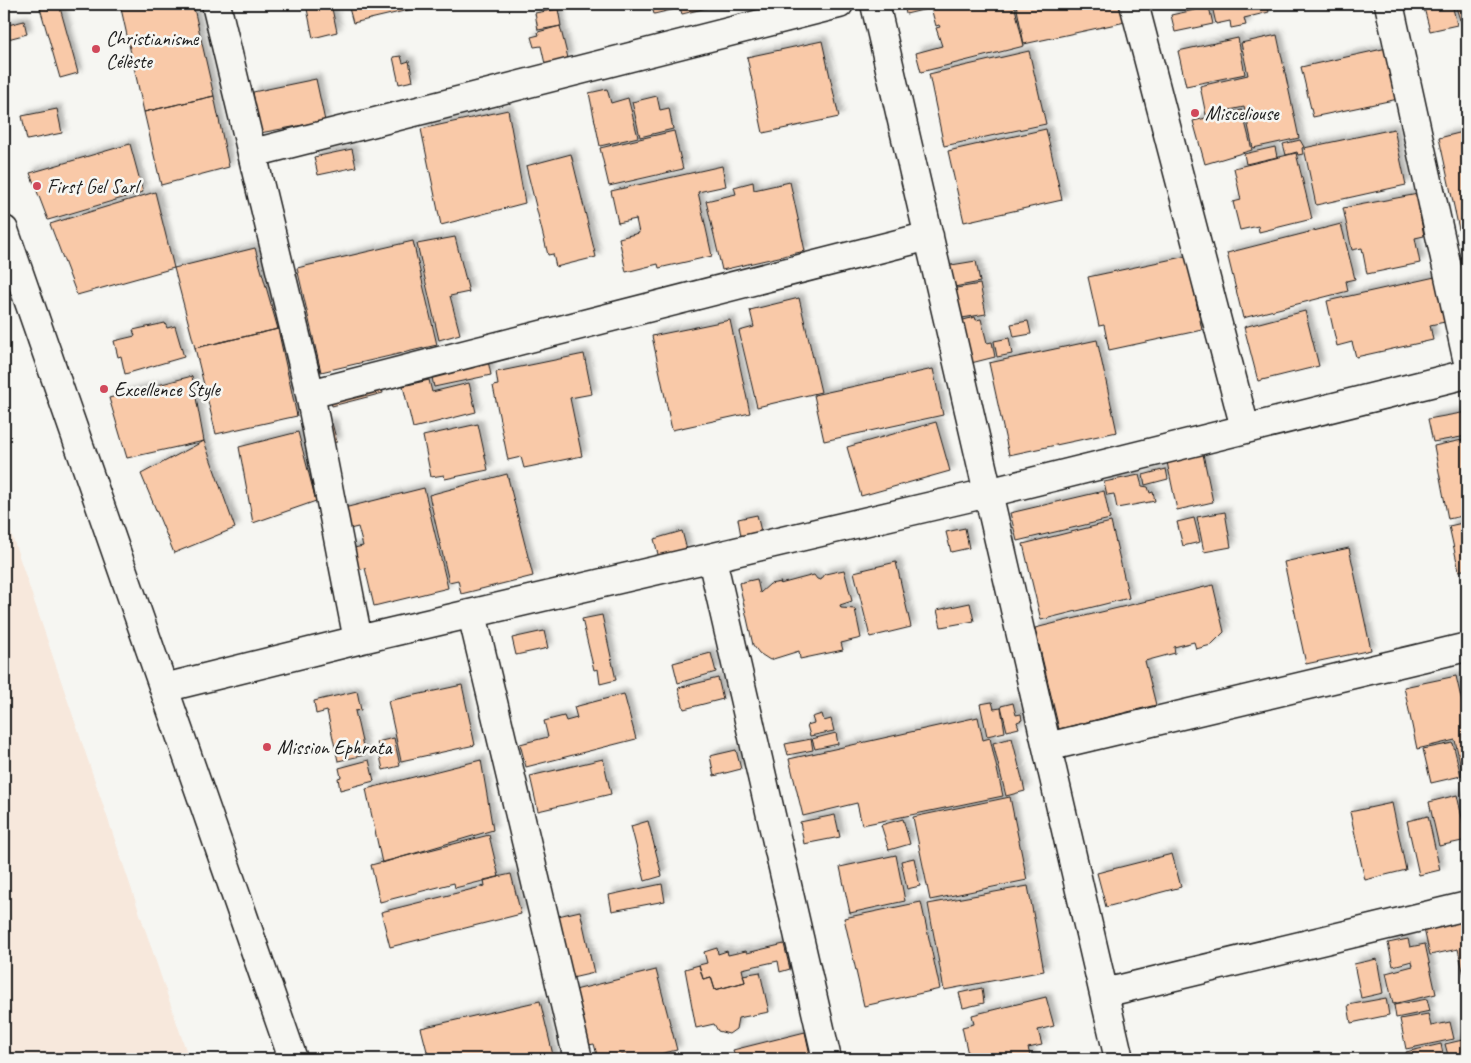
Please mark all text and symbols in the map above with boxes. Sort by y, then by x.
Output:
place label: Christianisme Célèste [106,26,200,74]
marker: Christianisme Célèste [90,43,102,55]
place label: Misceliouse [1205,101,1280,126]
marker: Misceliouse [1189,107,1201,119]
place label: First Gel Sarl [47,174,142,199]
marker: First Gel Sarl [31,180,43,192]
place label: Excellence Style [114,377,221,402]
marker: Excellence Style [98,383,110,395]
place label: Mission Ephrata [277,735,393,760]
marker: Mission Ephrata [261,741,273,753]

